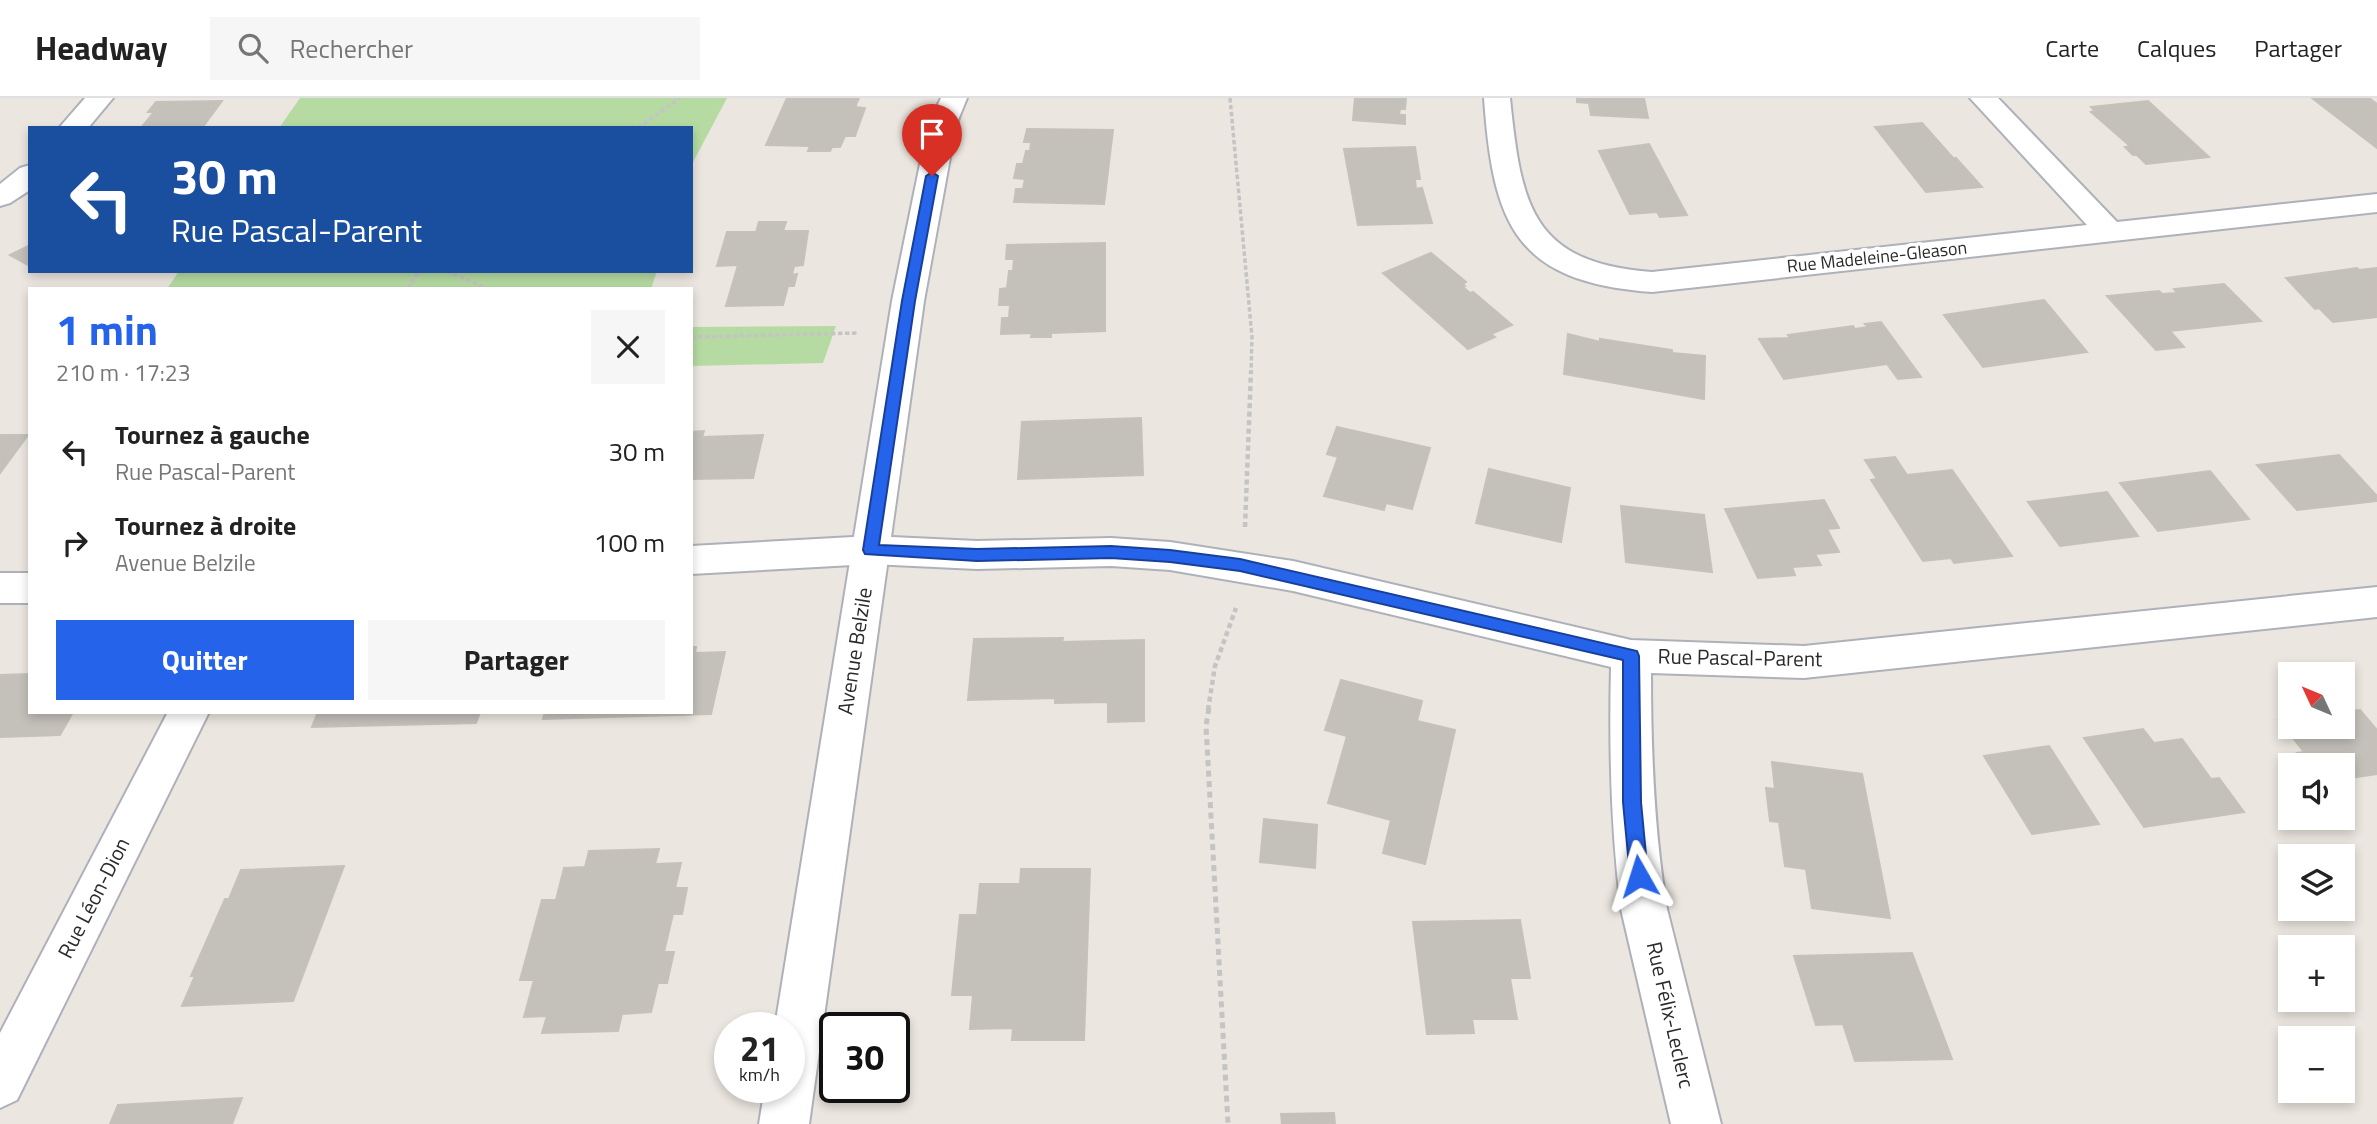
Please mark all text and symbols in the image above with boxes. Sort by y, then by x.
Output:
search box [210,17,700,80]
text: Headway [35,23,168,73]
icon: search [234,29,272,67]
text: Rechercher [290,29,413,68]
text: Carte [2045,30,2099,66]
text: Calques [2137,30,2216,66]
text: Partager [2254,30,2342,66]
pin [902,104,962,176]
icon: arrive [913,115,951,153]
text: 30 m [171,138,278,213]
icon: left [56,154,147,245]
text: Rue Pascal-Parent [171,206,422,254]
street label: Rue Madeleine-Gleason [1785,234,1968,279]
text: 1 min [56,297,158,361]
button: close [591,310,665,384]
text: 210 m · 17:23 [56,355,191,390]
text: Tournez à gauche [115,415,310,454]
text: 30 m [608,432,665,471]
icon: left [56,433,94,471]
text: Rue Pascal-Parent [115,454,295,489]
text: Tournez à droite [115,506,296,545]
text: 100 m [594,523,665,562]
icon: right [56,524,94,562]
text: Avenue Belzile [115,545,256,580]
street label: Avenue Belzile [828,585,880,717]
button: Quitter [56,620,354,700]
button: Partager [368,620,665,700]
street label: Rue Pascal-Parent [1657,640,1823,674]
north arrow [2278,662,2356,738]
map controls [2278,662,2355,1103]
button: sound [2278,753,2355,830]
street label: Rue Léon-Dion [49,832,137,964]
position arrow [1602,839,1676,913]
button: layers [2278,844,2355,921]
button: + [2278,935,2355,1012]
street label: Rue Félix-Leclerc [1639,938,1703,1091]
speed limit sign: 30 [819,1012,910,1103]
text: 21 [740,1021,779,1075]
button: − [2278,1026,2355,1103]
text: km/h [739,1061,780,1088]

